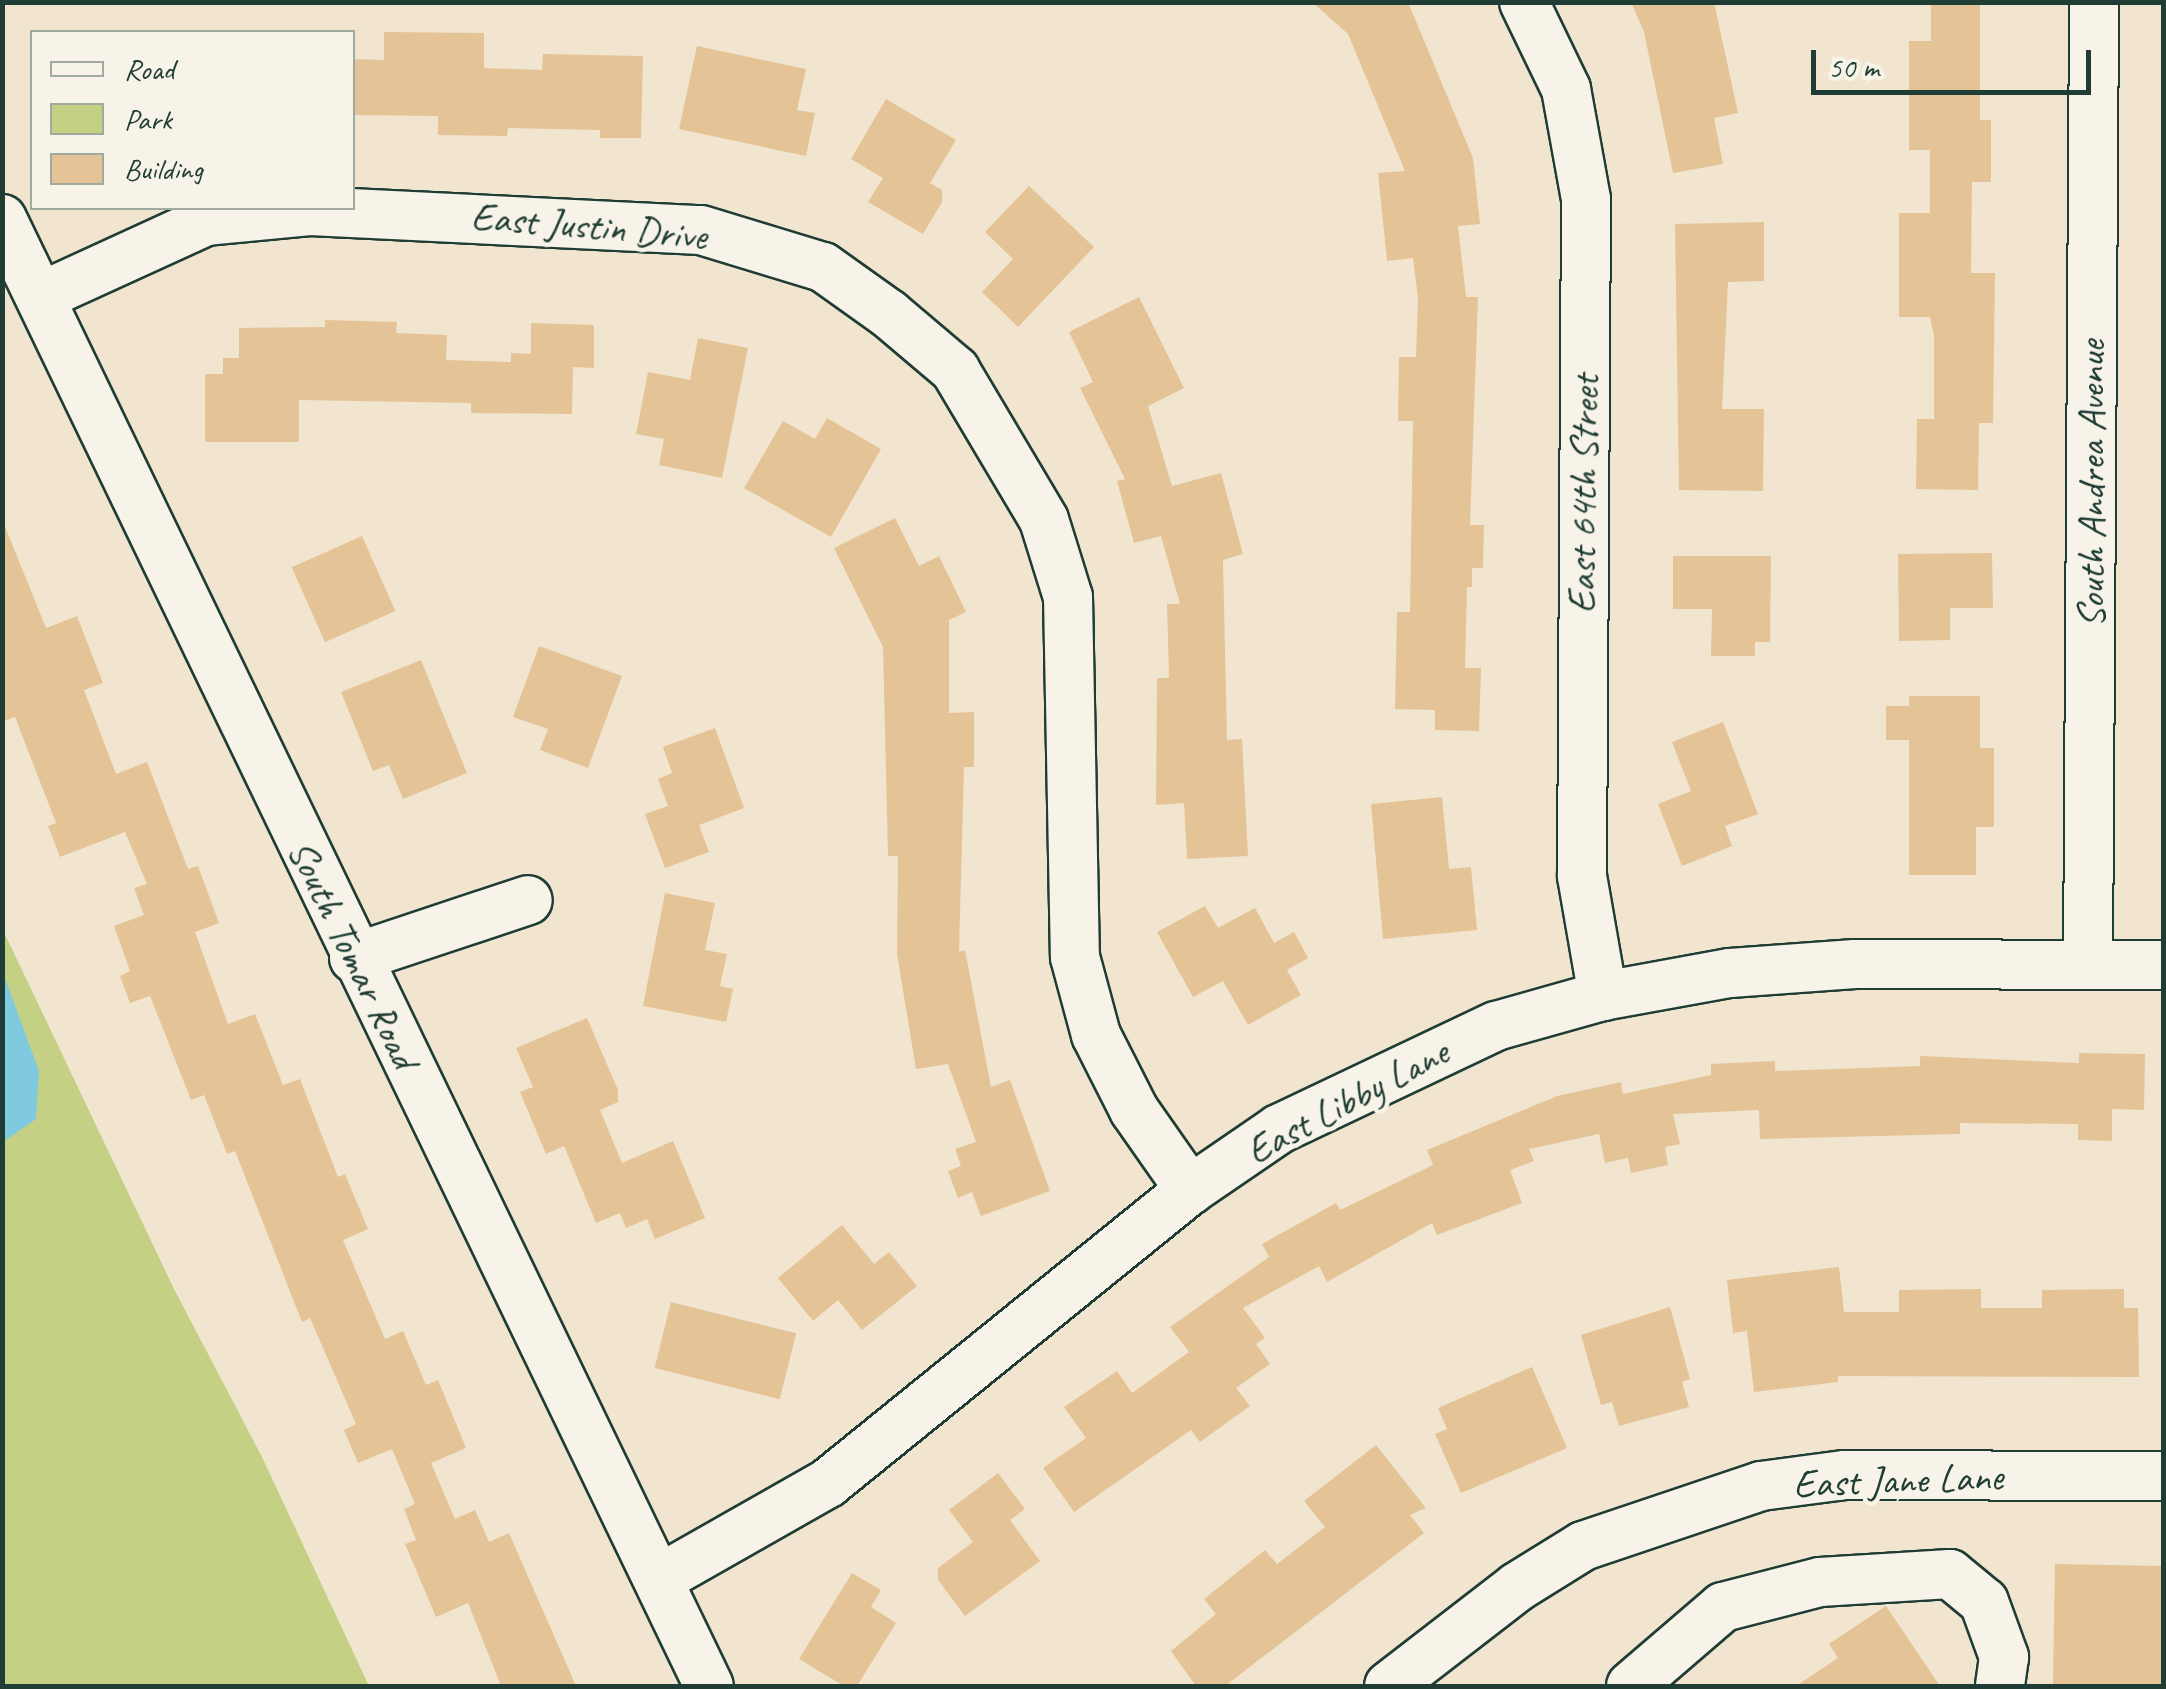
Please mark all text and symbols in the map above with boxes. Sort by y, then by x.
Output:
legend [30,30,355,210]
scale bar [1816,30,2096,92]
text: 50 m [1828,48,1879,86]
text: Road [124,50,174,88]
text: Park [124,100,172,138]
text: Building [124,150,203,188]
street label: East Justin Drive [470,192,708,260]
street label: South Andrea Avenue [2067,340,2115,628]
street label: East 64th Street [1557,374,1609,614]
street label: South Tomar Road [277,832,429,1076]
street label: East Libby Lane [1237,1027,1457,1175]
street label: East Jane Lane [1792,1452,2004,1508]

